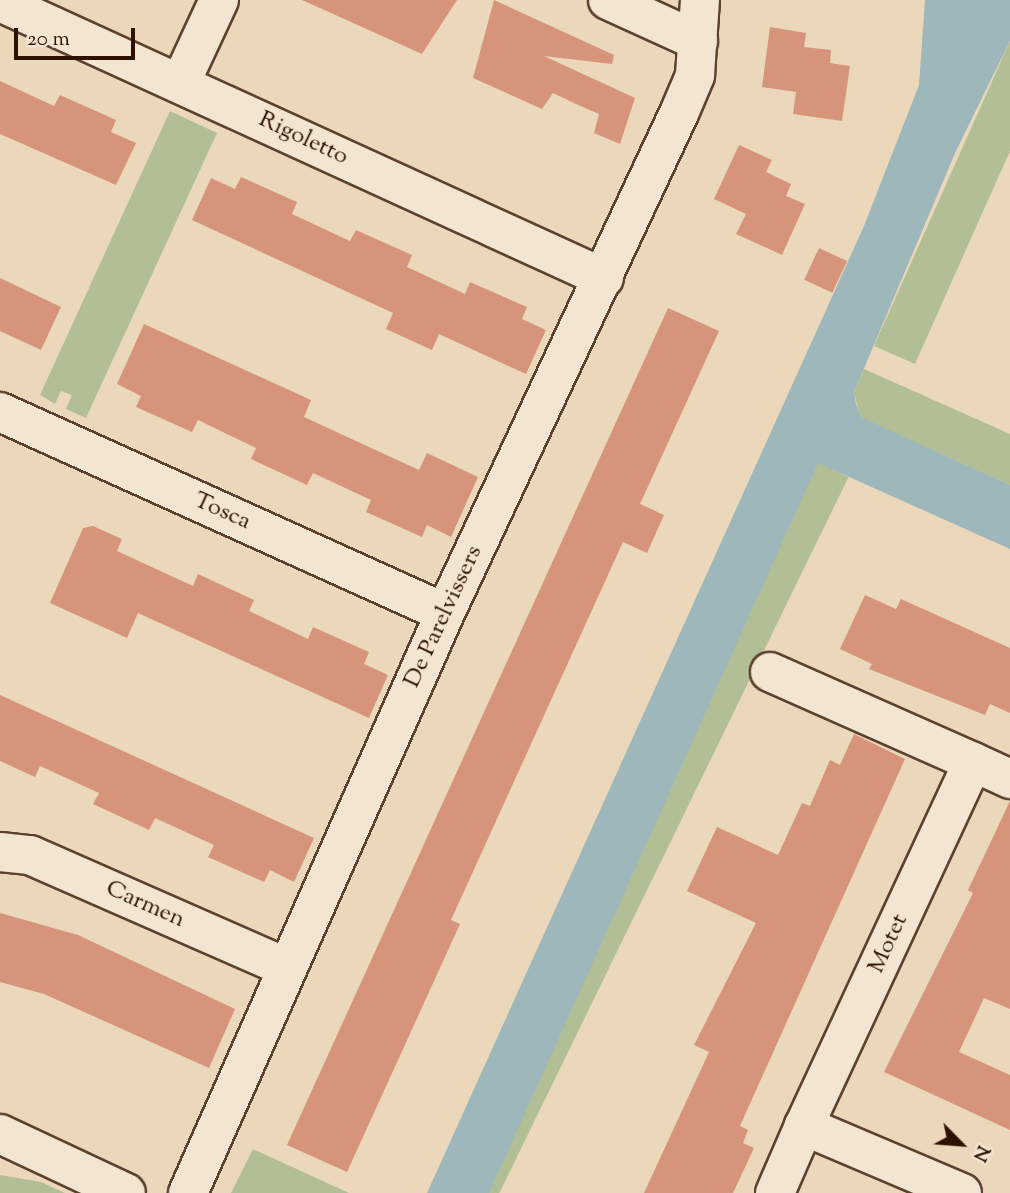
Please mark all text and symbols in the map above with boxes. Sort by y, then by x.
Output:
scale bar [18,14,138,58]
text: 20 m [27,25,70,55]
street label: Rigoletto [254,106,352,172]
street label: Tosca [189,487,255,537]
street label: De Parelvissers [398,541,490,693]
street label: Carmen [101,875,189,935]
street label: Motet [863,910,915,978]
north arrow [926,1109,996,1179]
text: N [965,1140,996,1166]

